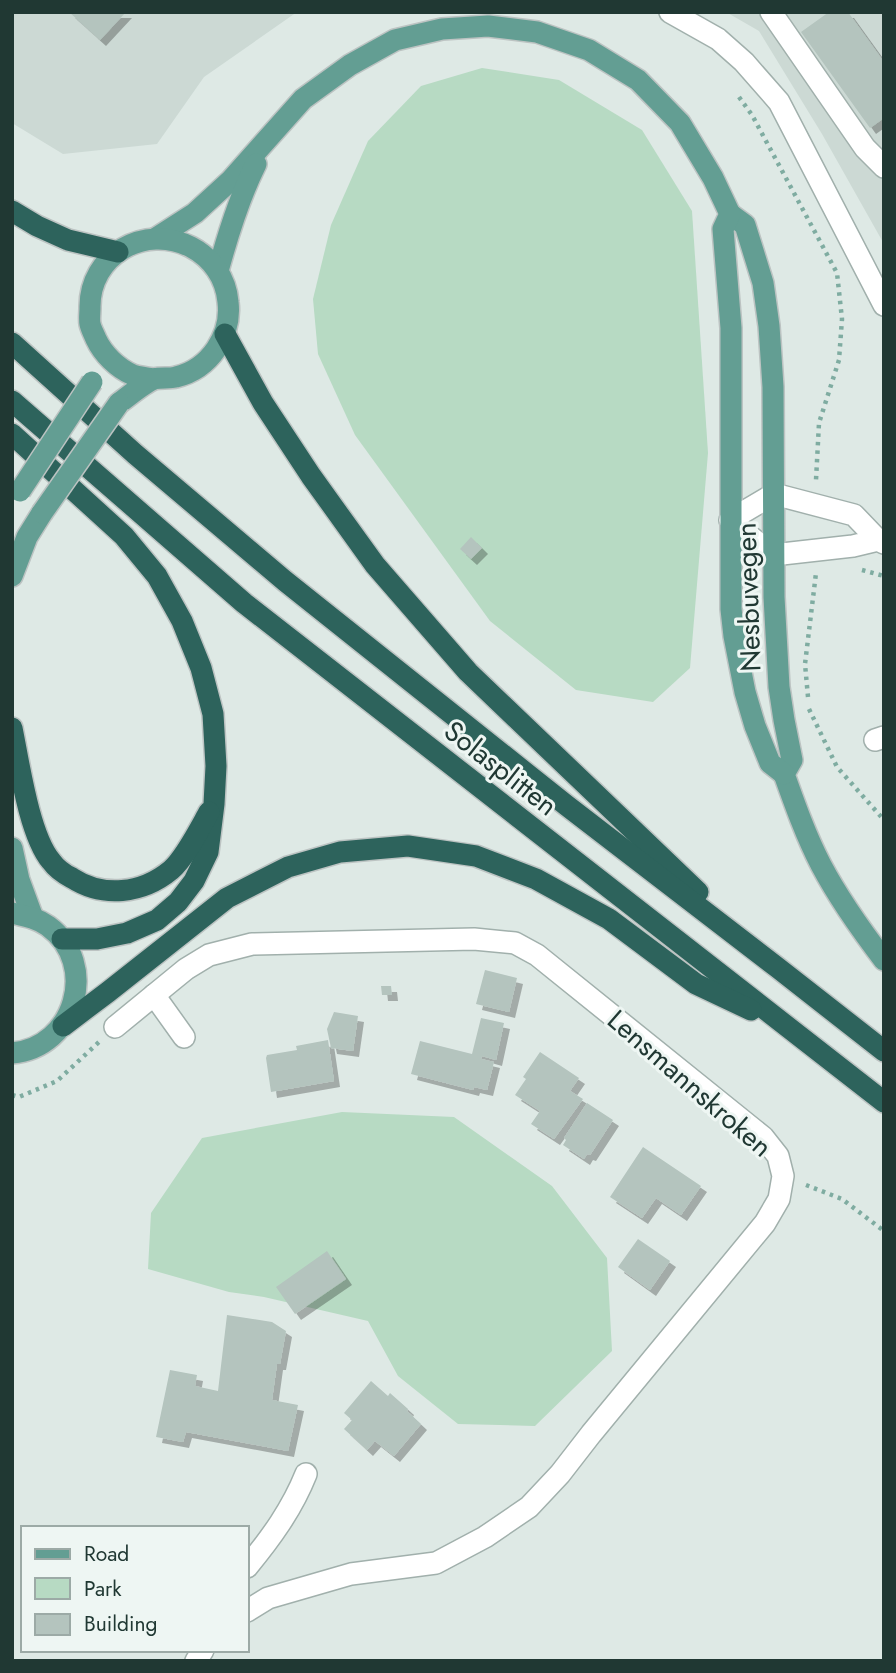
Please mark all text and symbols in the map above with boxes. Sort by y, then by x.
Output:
street label: Nesbuvegen [725,522,772,672]
street label: Solasplitten [435,711,566,826]
street label: Lensmannskroken [598,1000,781,1167]
legend [21,1526,248,1652]
text: Road [84,1539,129,1569]
text: Park [84,1574,122,1604]
text: Building [84,1609,157,1639]

